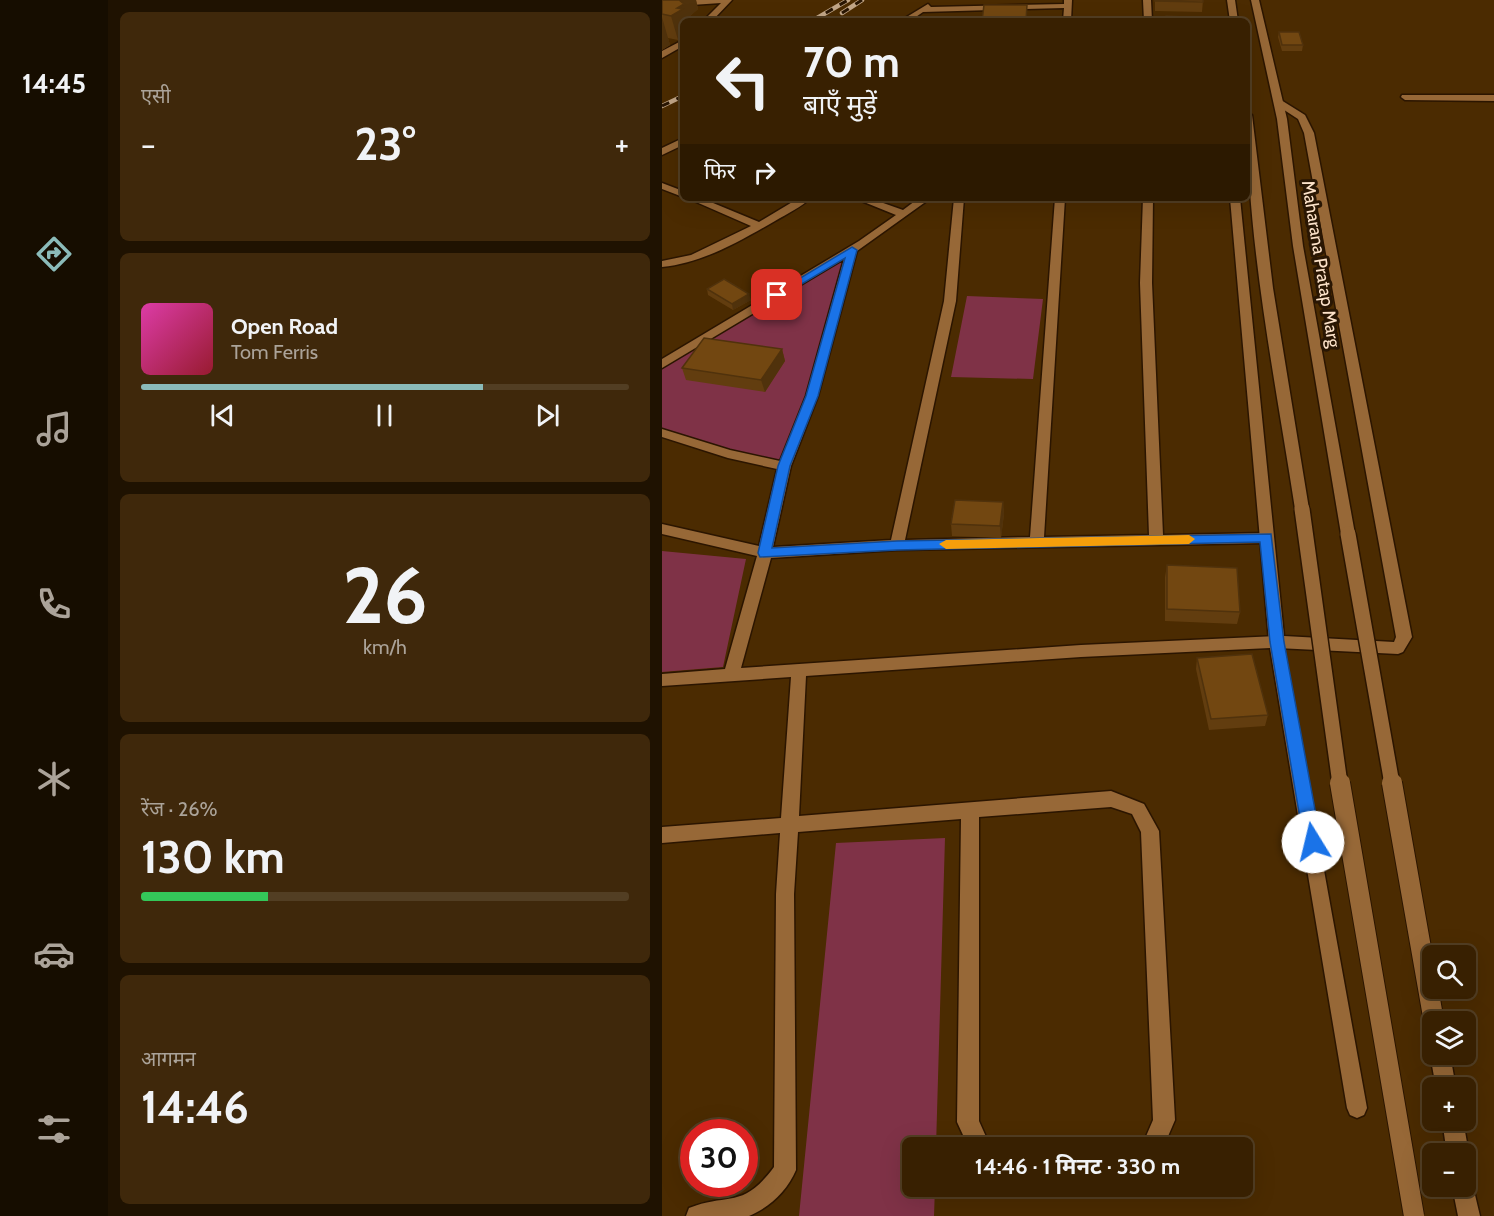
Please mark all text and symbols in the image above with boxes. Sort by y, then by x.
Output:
text: 70 m [803,36,900,88]
icon: left [704,42,782,120]
text: 14:45 [22,67,86,100]
text: एसी [141,84,171,108]
text: बाएँ मुड़ें [803,88,877,121]
text: 23° [354,117,416,171]
text: − [141,124,156,164]
text: + [614,124,629,164]
icon: right [748,156,781,189]
text: फिर [704,158,736,185]
street label: Maharana Pratap Marg [1297,179,1345,350]
icon: directions [33,233,75,275]
pin [751,269,802,320]
icon: arrive [760,278,793,311]
text: Open Road [231,313,338,340]
text: Tom Ferris [231,340,318,364]
icon: previous [206,399,239,432]
icon: pause [368,399,401,432]
icon: next [531,399,564,432]
icon: music [33,408,75,450]
text: 26 [342,548,428,643]
icon: phone [33,583,75,625]
text: km/h [363,635,407,659]
icon: climate [33,758,75,800]
text: रेंज · 26% [141,797,218,821]
position arrow [1281,810,1345,874]
text: 130 km [141,830,285,884]
icon: car [33,933,75,975]
map controls [1422,945,1476,1197]
button: search [1422,945,1476,999]
button: layers [1422,1011,1476,1065]
text: आगमन [141,1047,196,1071]
button: + [1422,1077,1476,1131]
text: 14:46 [141,1080,249,1134]
icon: filters [33,1108,75,1150]
speed limit sign: 30 [680,1119,758,1197]
button: − [1422,1143,1476,1197]
text: 14:46 · 1 मिनट · 330 m [975,1153,1180,1180]

